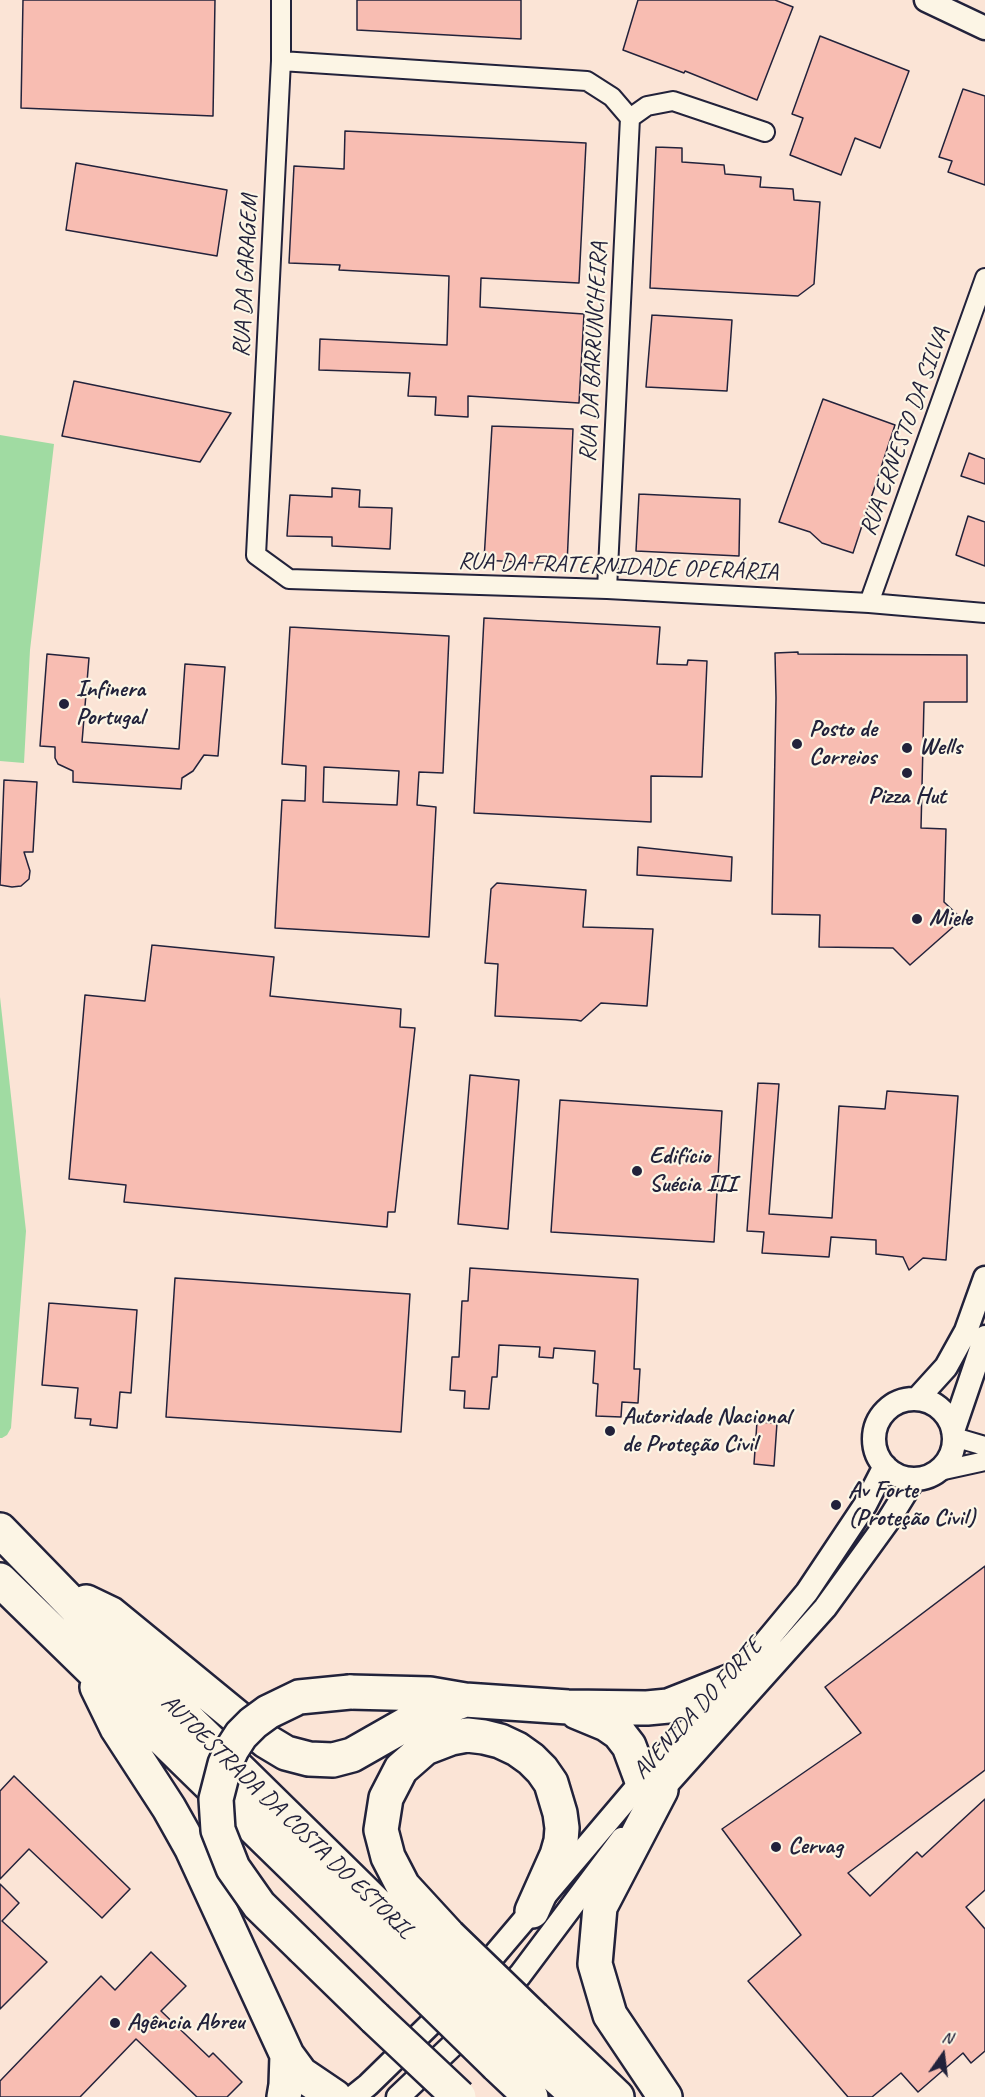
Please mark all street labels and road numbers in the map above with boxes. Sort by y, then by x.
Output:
street label: RUA DA GARAGEM [227,194,265,358]
street label: RUA DA BARRUNCHEIRA [574,241,614,463]
street label: RUA ERNESTO DA SILVA [854,324,956,540]
street label: RUA DA FRATERNIDADE OPERÁRIA [458,547,778,587]
street label: AVENIDA DO FORTE [627,1632,769,1786]
street label: AUTOESTRADA DA COSTA DO ESTORIL [155,1689,419,1945]

